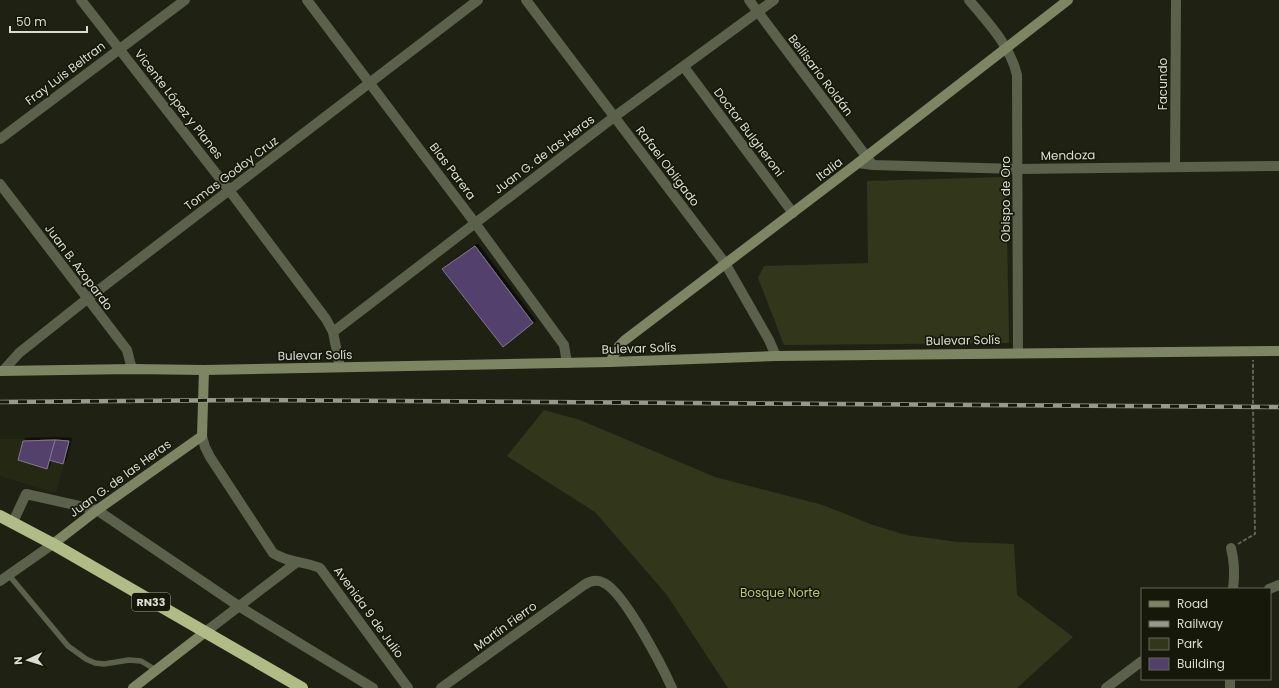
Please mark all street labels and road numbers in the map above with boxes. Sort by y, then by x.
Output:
street label: Bellisario Roldán [785,31,857,119]
street label: Fray Luis Beltran [21,37,109,109]
street label: Vicente López y Planes [131,46,227,162]
street label: Facundo [1154,57,1171,110]
street label: Doctor Bulgheroni [710,84,788,180]
street label: Juan G. de las Heras [490,111,598,197]
street label: Rafael Obligado [632,122,704,210]
street label: Tomas Godoy Cruz [180,132,282,214]
street label: Blas Parera [426,139,480,203]
street label: Mendoza [1040,146,1096,164]
street label: Italia [812,153,846,185]
street label: Obispo de Oro [997,156,1014,242]
street label: Juan B. Azopardo [41,220,117,314]
street label: Bulevar Solís [925,331,1001,349]
street label: Bulevar Solís [601,338,677,358]
street label: Bulevar Solís [277,346,353,364]
street label: Juan G. de las Heras [66,435,174,521]
street label: Avenida 9 de Julio [330,563,408,662]
road number: RN33 [132,593,170,611]
street label: Martín Fierro [470,597,540,655]

